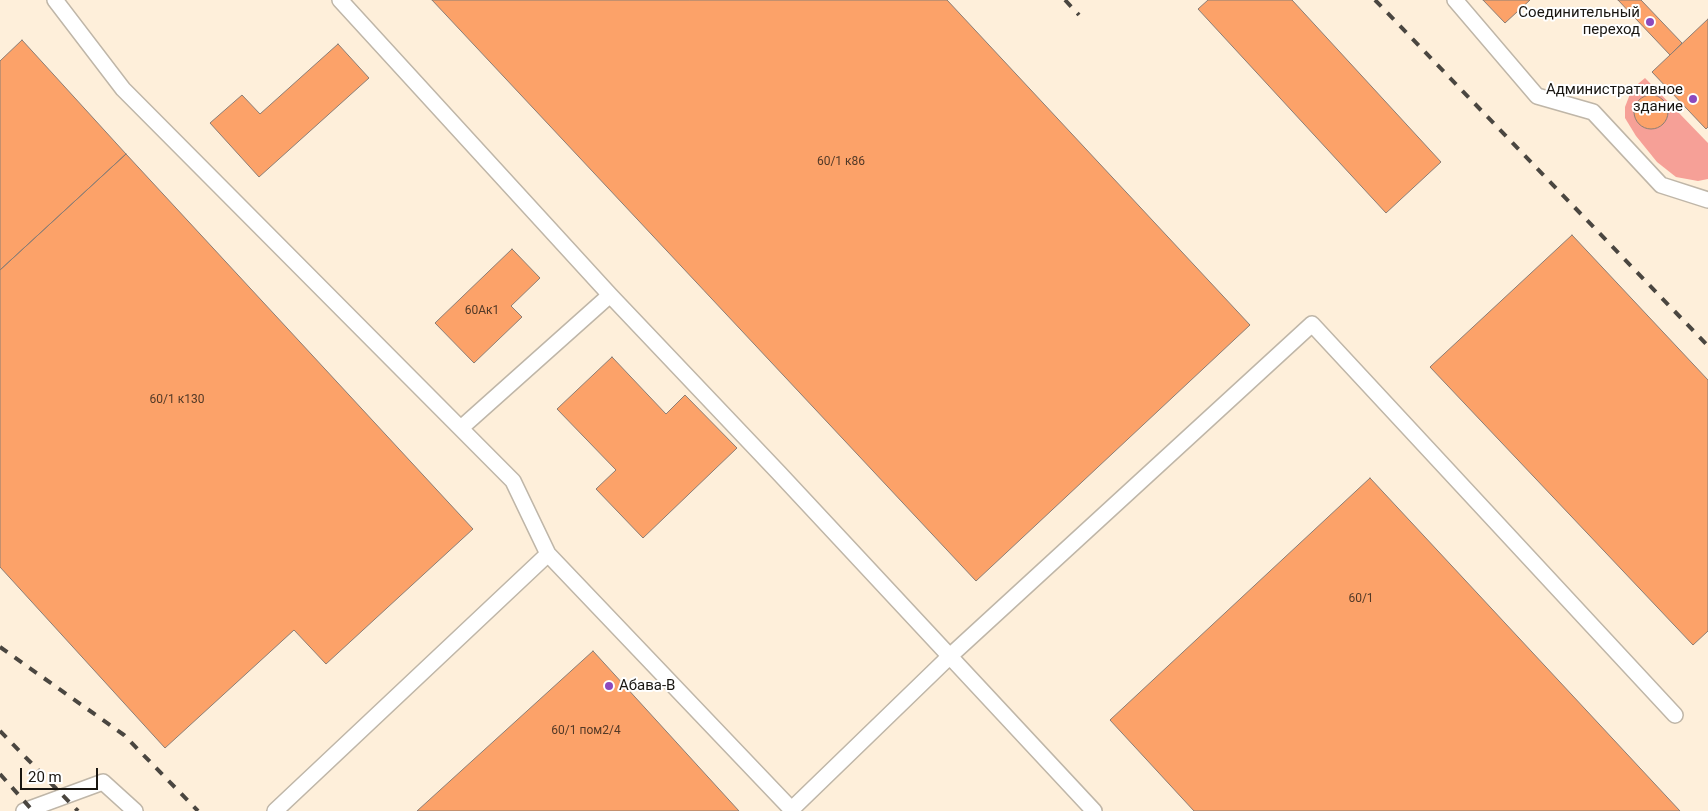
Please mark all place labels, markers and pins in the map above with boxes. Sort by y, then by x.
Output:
place label: Соединительный переход [1518,4,1640,39]
marker: Соединительный переход [1644,16,1656,28]
place label: Административное здание [1546,81,1683,116]
marker: Административное здание [1687,93,1699,105]
place label: Абава-В [619,677,675,695]
marker: Абава-В [603,680,615,692]

